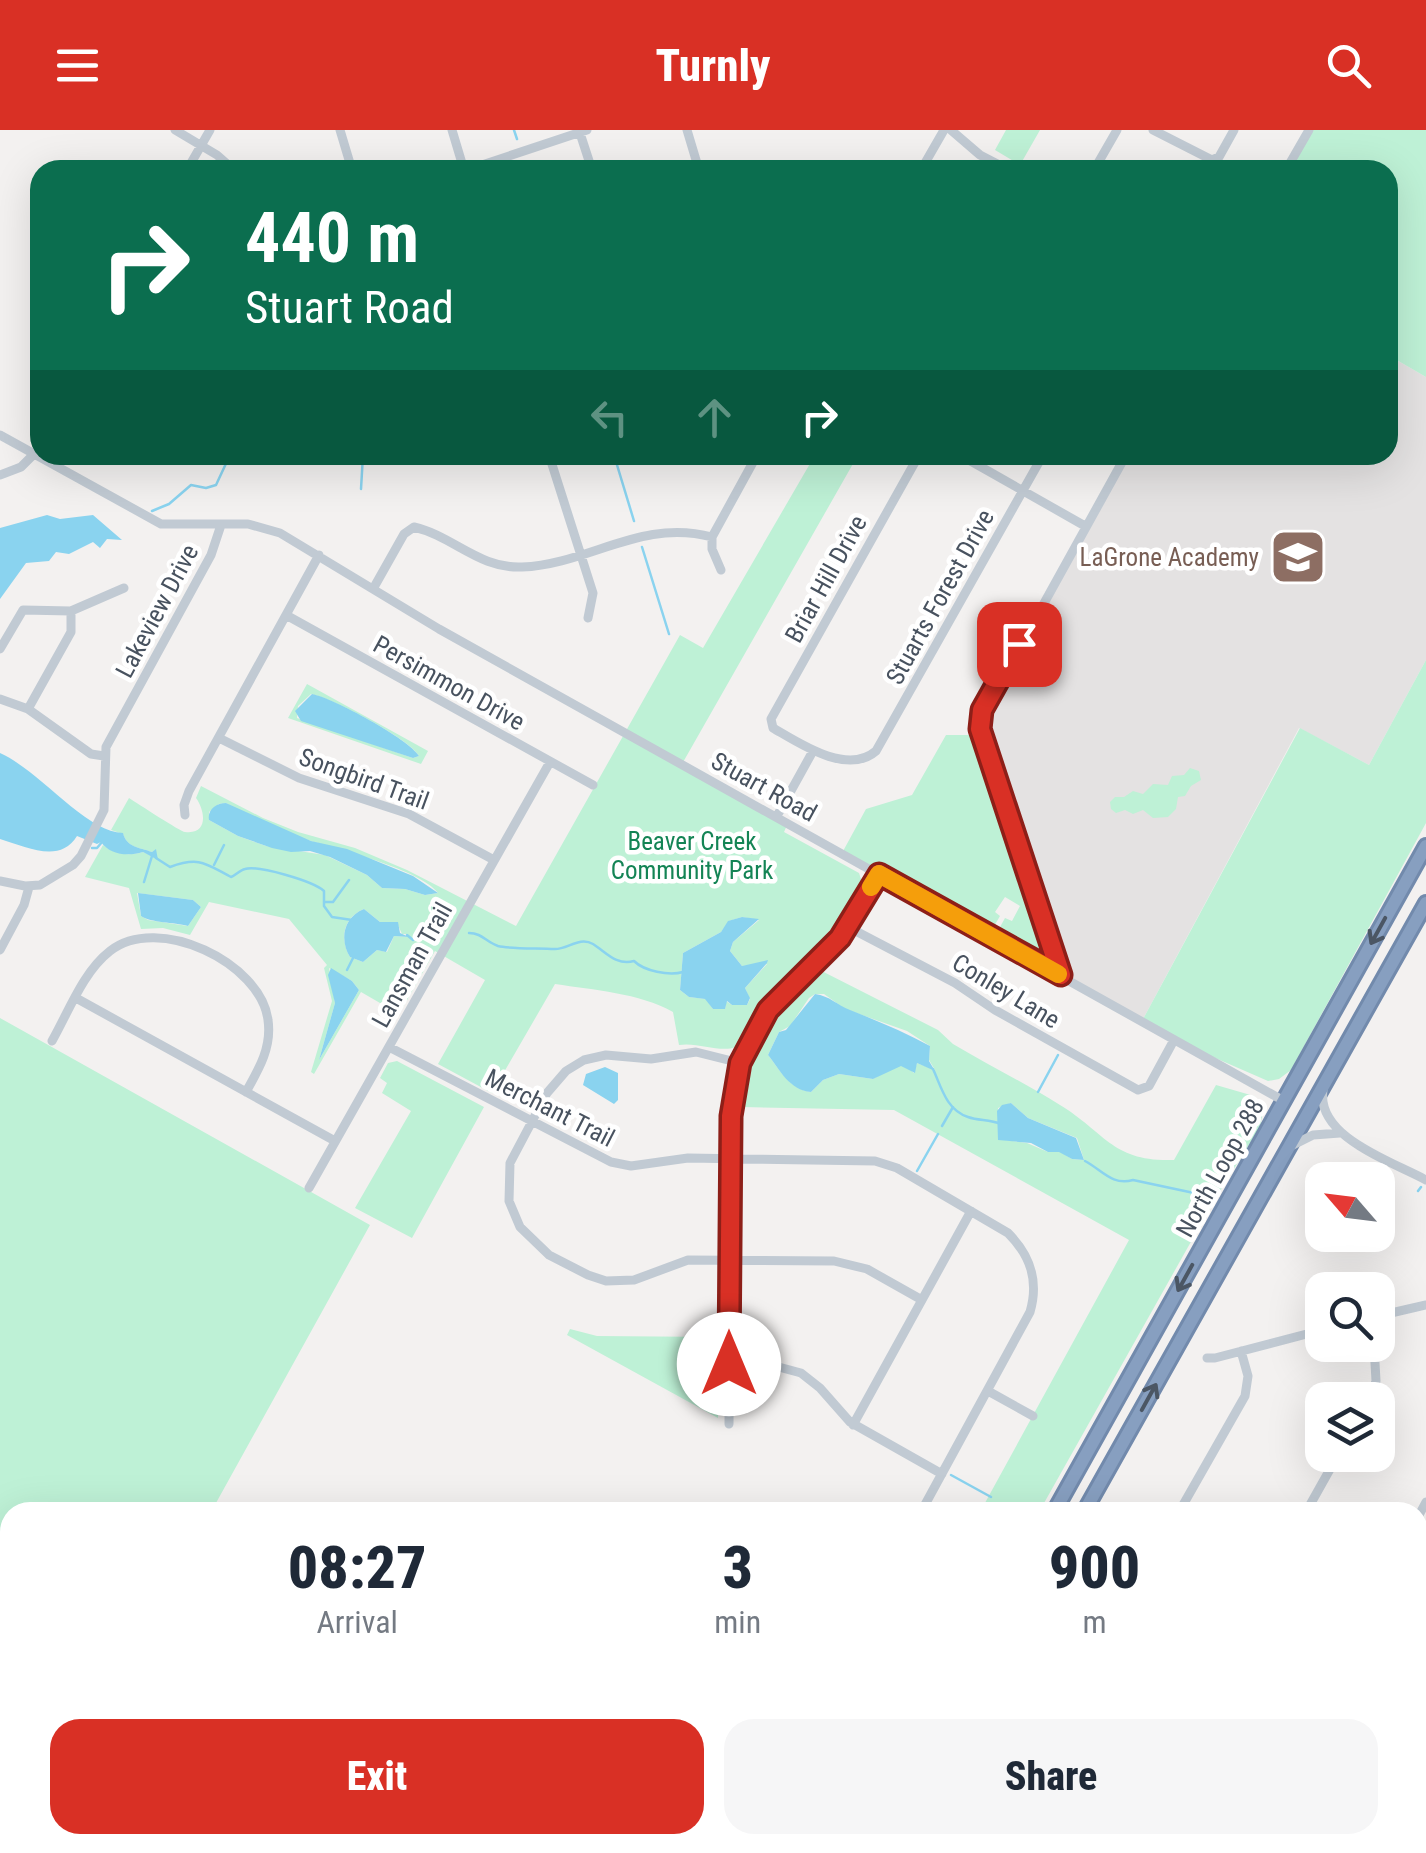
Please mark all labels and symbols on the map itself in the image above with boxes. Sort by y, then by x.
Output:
street label: Stuarts Forest Drive [880,505,1000,689]
street label: Briar Hill Drive [779,510,873,648]
school or university icon: LaGrone Academy [1268,527,1328,587]
street label: Lakeview Drive [110,540,204,682]
place label: LaGrone Academy [1080,543,1259,572]
pin [977,602,1062,687]
street label: Persimmon Drive [368,630,530,736]
street label: Songbird Trail [295,742,433,816]
street label: Stuart Road [706,746,822,828]
park label: Beaver Creek Community Park [611,827,774,885]
street label: Lansman Trail [366,898,458,1032]
one-way arrow [1368,916,1388,946]
street label: Conley Lane [947,948,1065,1034]
street label: Merchant Trail [481,1063,619,1153]
street label: North Loop 288 [1170,1094,1270,1242]
north arrow [1305,1162,1395,1252]
one-way arrow [1174,1262,1194,1292]
position arrow [677,1312,781,1416]
one-way arrow [1140,1383,1160,1412]

